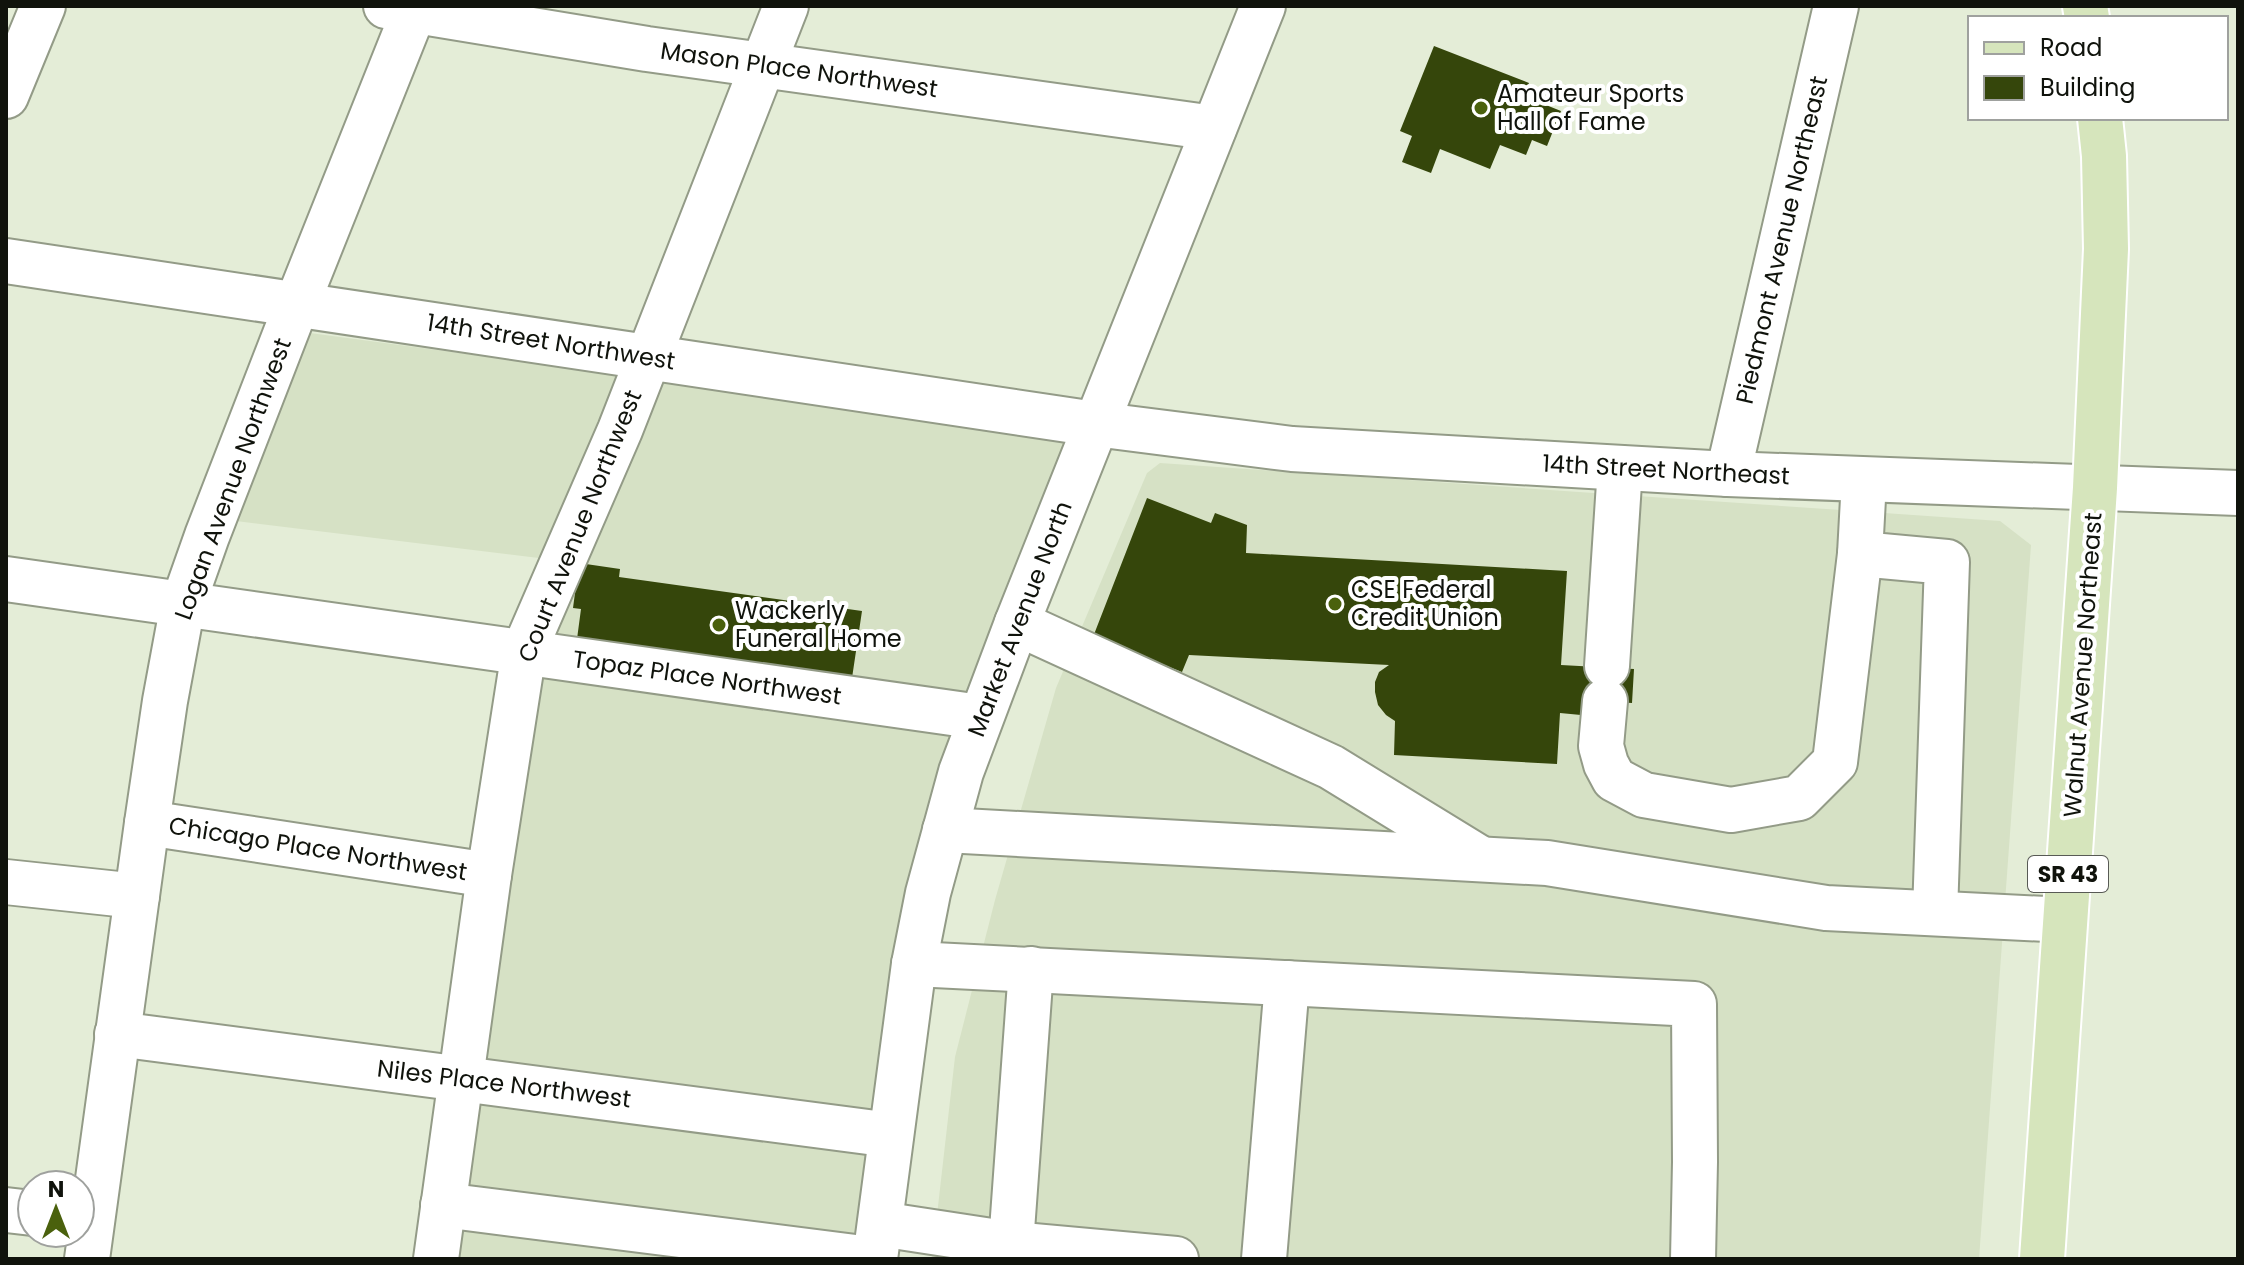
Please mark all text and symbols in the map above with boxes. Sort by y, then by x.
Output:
legend [1968,16,2228,120]
text: Road [2040,31,2102,64]
street label: Mason Place Northwest [658,34,940,105]
text: Building [2040,71,2136,104]
street label: Piedmont Avenue Northeast [1728,73,1835,407]
place label: Amateur Sports Hall of Fame [1497,77,1684,138]
marker: Amateur Sports Hall of Fame [1472,99,1490,117]
street label: 14th Street Northwest [425,306,678,377]
street label: Logan Avenue Northwest [166,333,299,624]
street label: Court Avenue Northwest [510,385,649,667]
street label: 14th Street Northeast [1542,447,1791,492]
street label: Market Avenue North [959,496,1080,741]
street label: Walnut Avenue Northeast [2055,511,2110,819]
place label: CSE Federal Credit Union [1351,573,1499,634]
place label: Wackerly Funeral Home [735,594,902,655]
marker: CSE Federal Credit Union [1326,595,1344,613]
marker: Wackerly Funeral Home [710,616,728,634]
street label: Topaz Place Northwest [571,642,844,713]
street label: Chicago Place Northwest [167,809,470,888]
road number: SR 43 [2028,856,2108,892]
street label: Niles Place Northwest [375,1052,633,1115]
north arrow [16,1169,96,1249]
text: N [48,1174,64,1205]

